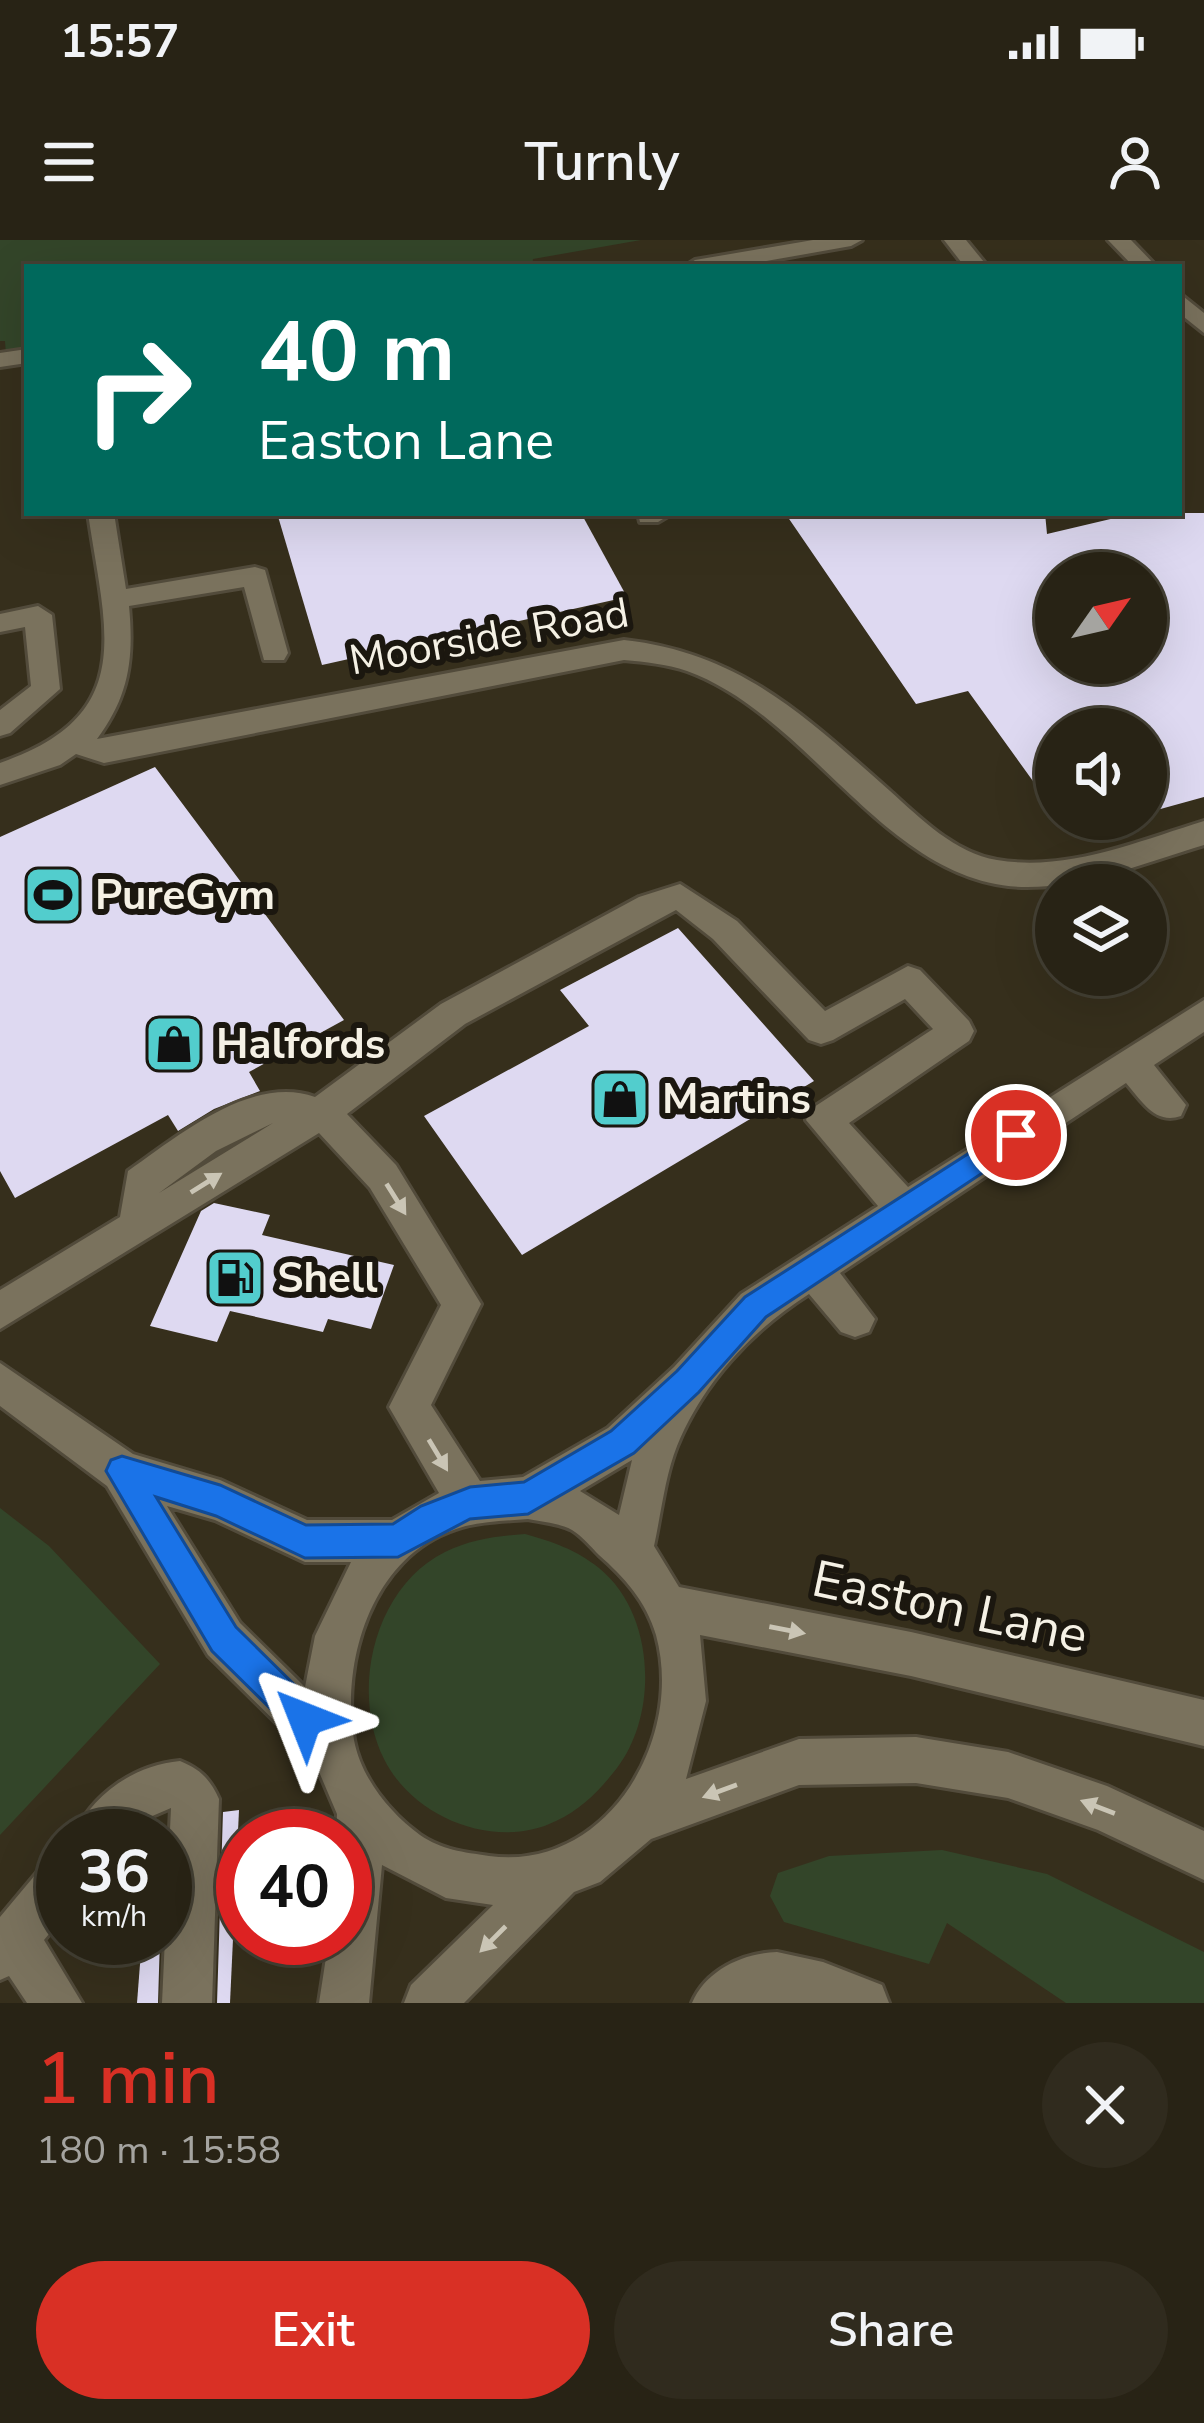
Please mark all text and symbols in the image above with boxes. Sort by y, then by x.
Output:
text: 15:57 [60,12,179,73]
text: Turnly [525,125,679,199]
icon: menu [36,129,102,195]
icon: person [1102,129,1168,195]
text: 40 m [258,295,455,410]
icon: right [60,312,216,468]
text: Easton Lane [258,404,554,478]
north arrow [1035,552,1167,684]
map controls [1035,552,1167,996]
street label: Moorside Road [345,584,633,690]
button: sound [1035,708,1167,840]
sports icon: PureGym [22,864,84,926]
button: layers [1035,864,1167,996]
place label: PureGym [95,867,275,924]
shop icon: Halfords [143,1013,205,1075]
place label: Halfords [216,1016,385,1073]
shop icon: Martins [589,1068,651,1130]
place label: Martins [662,1071,811,1128]
pin [965,1084,1067,1186]
icon: arrive [983,1102,1049,1168]
one-way arrow [190,1173,223,1195]
one-way arrow [384,1182,406,1215]
fuel station icon: Shell [204,1247,266,1309]
place label: Shell [277,1250,378,1307]
one-way arrow [427,1438,448,1472]
street label: Easton Lane [806,1544,1094,1670]
one-way arrow [768,1621,806,1640]
position arrow [242,1656,368,1782]
one-way arrow [702,1783,738,1801]
one-way arrow [1079,1797,1115,1816]
speed limit sign: 40 [216,1809,372,1965]
text: 36 [78,1831,150,1913]
text: km/h [81,1896,147,1937]
one-way arrow [479,1925,507,1953]
text: 1 min [36,2030,219,2128]
button: close [1042,2042,1168,2168]
text: 180 m · 15:58 [36,2124,281,2177]
button: Exit [36,2261,590,2399]
button: Share [614,2261,1168,2399]

